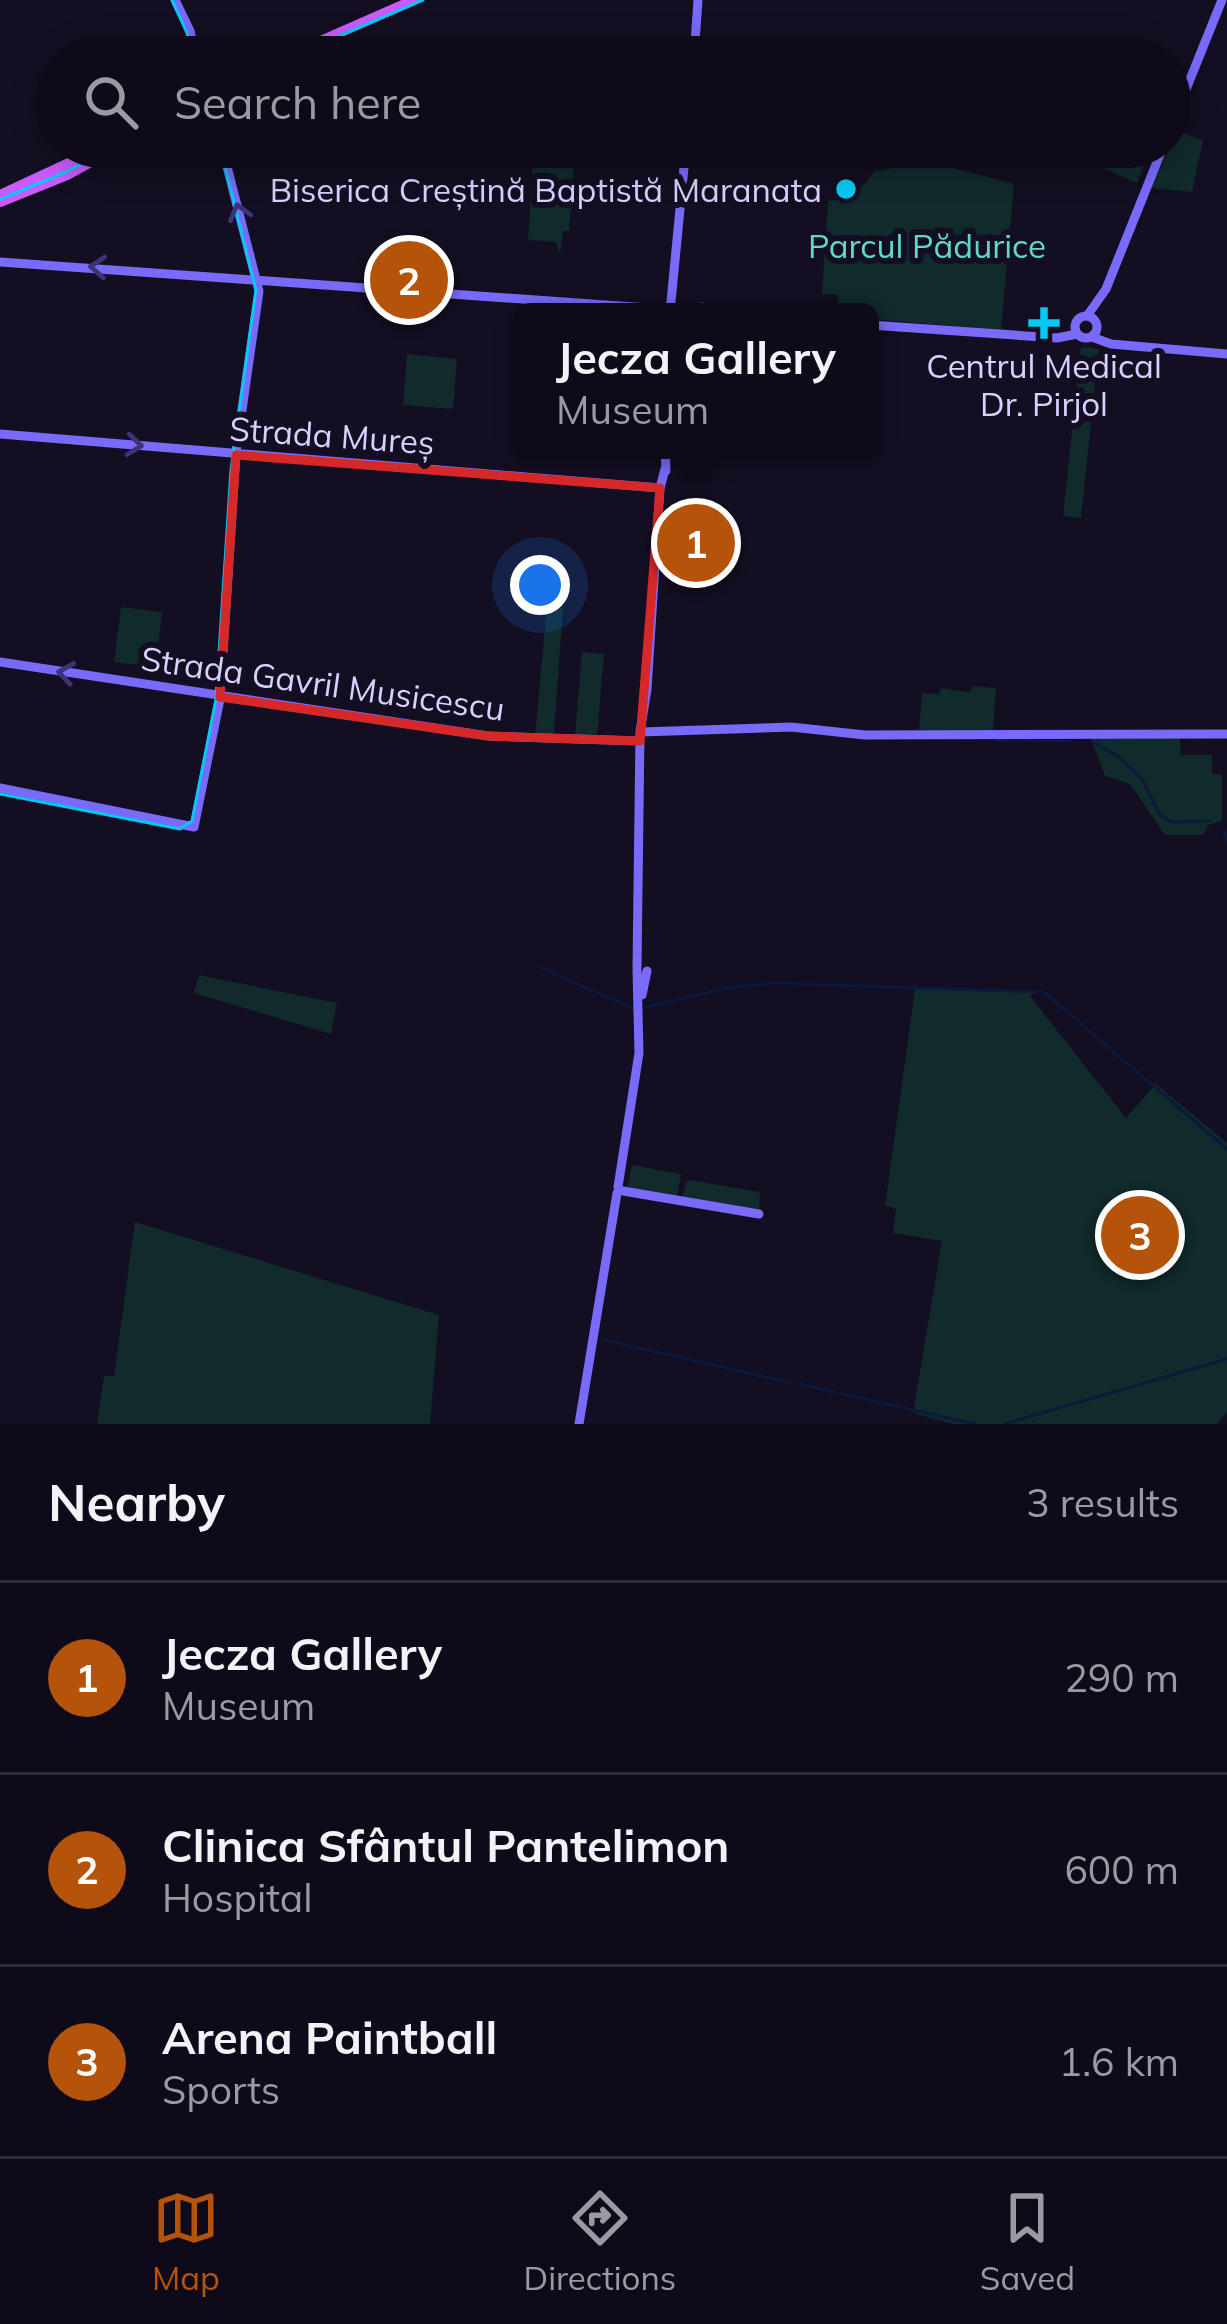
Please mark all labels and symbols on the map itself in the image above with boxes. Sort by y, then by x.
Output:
place label: Biserica Creștină Baptistă Maranata [270,169,822,211]
marker: Biserica Creștină Baptistă Maranata [833,176,859,202]
one-way arrow [229,202,254,223]
park label: Parcul Pădurice [808,225,1046,266]
pin: 2 [370,235,448,325]
one-way arrow [88,255,107,281]
marker: Centrul Medical Dr. Pirjol [1028,307,1060,339]
place label: Centrul Medical Dr. Pirjol [926,345,1162,424]
street label: Strada Mureș [228,407,436,464]
one-way arrow [124,432,144,458]
pin: 1 [657,498,735,588]
your location [510,555,570,615]
street label: Strada Gavril Musicescu [139,637,507,729]
one-way arrow [56,662,76,687]
pin: 3 [1101,1190,1179,1280]

